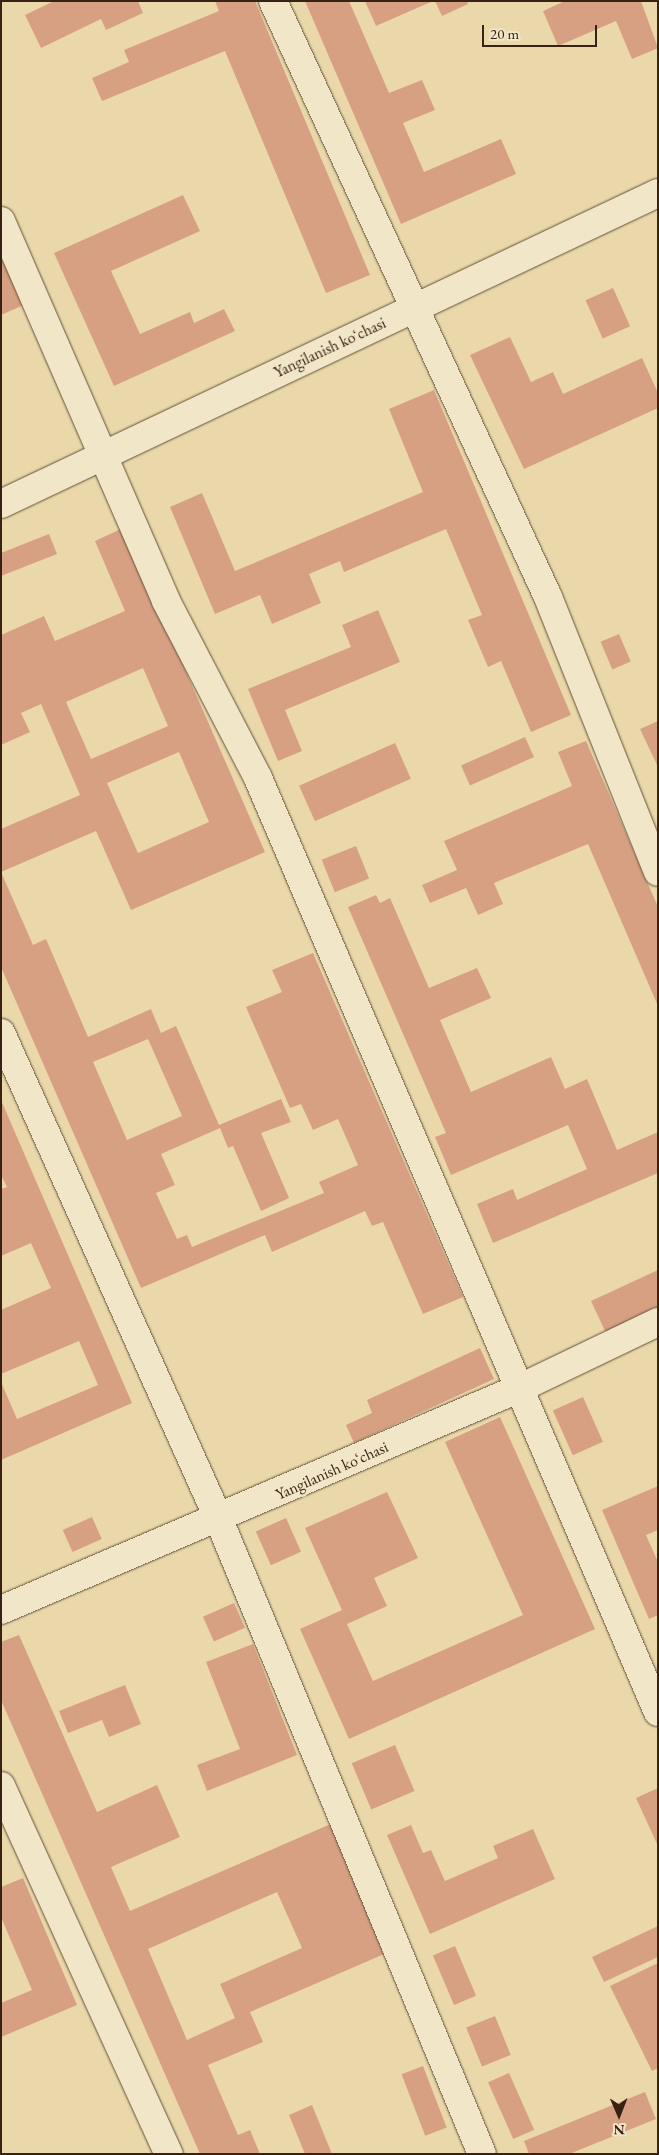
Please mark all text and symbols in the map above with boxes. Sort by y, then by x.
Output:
scale bar [484,15,599,47]
text: 20 m [490,24,519,43]
street label: Yangilanish koʻchasi [271,314,389,382]
street label: Yangilanish koʻchasi [273,1438,391,1504]
north arrow [594,2090,644,2140]
text: N [613,2121,625,2139]

